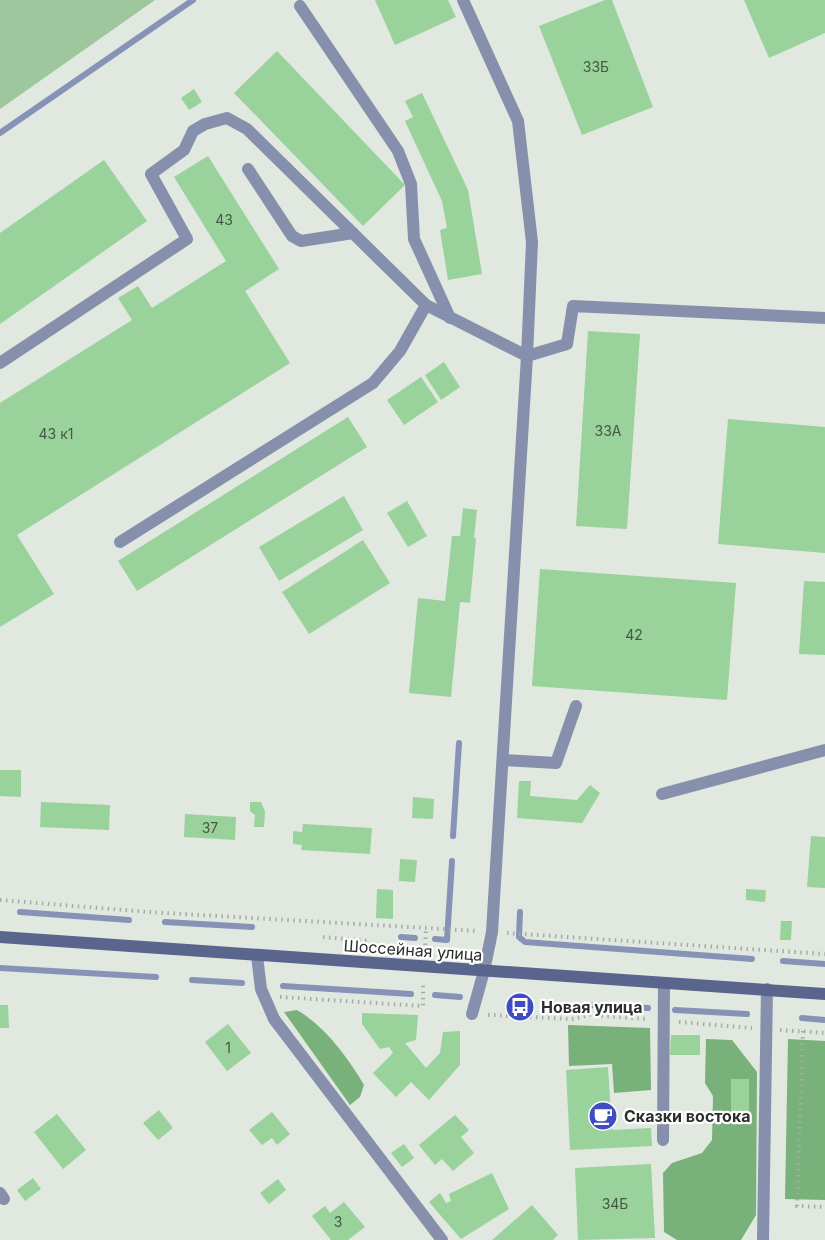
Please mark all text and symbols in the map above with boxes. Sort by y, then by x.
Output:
house number: 33Б [583,58,609,75]
house number: 43 [215,211,233,228]
house number: 33А [595,422,622,439]
house number: 43 к1 [39,425,73,442]
house number: 42 [625,626,643,643]
house number: 37 [202,819,218,836]
street label: Шоссейная улица [343,935,483,965]
bus stop icon: Новая улица [504,991,536,1023]
place label: Новая улица [541,997,643,1017]
house number: 1 [225,1039,231,1056]
cafe icon: Сказки востока [587,1100,619,1132]
place label: Сказки востока [624,1106,751,1126]
house number: 34Б [602,1195,628,1212]
house number: 3 [334,1213,342,1230]

